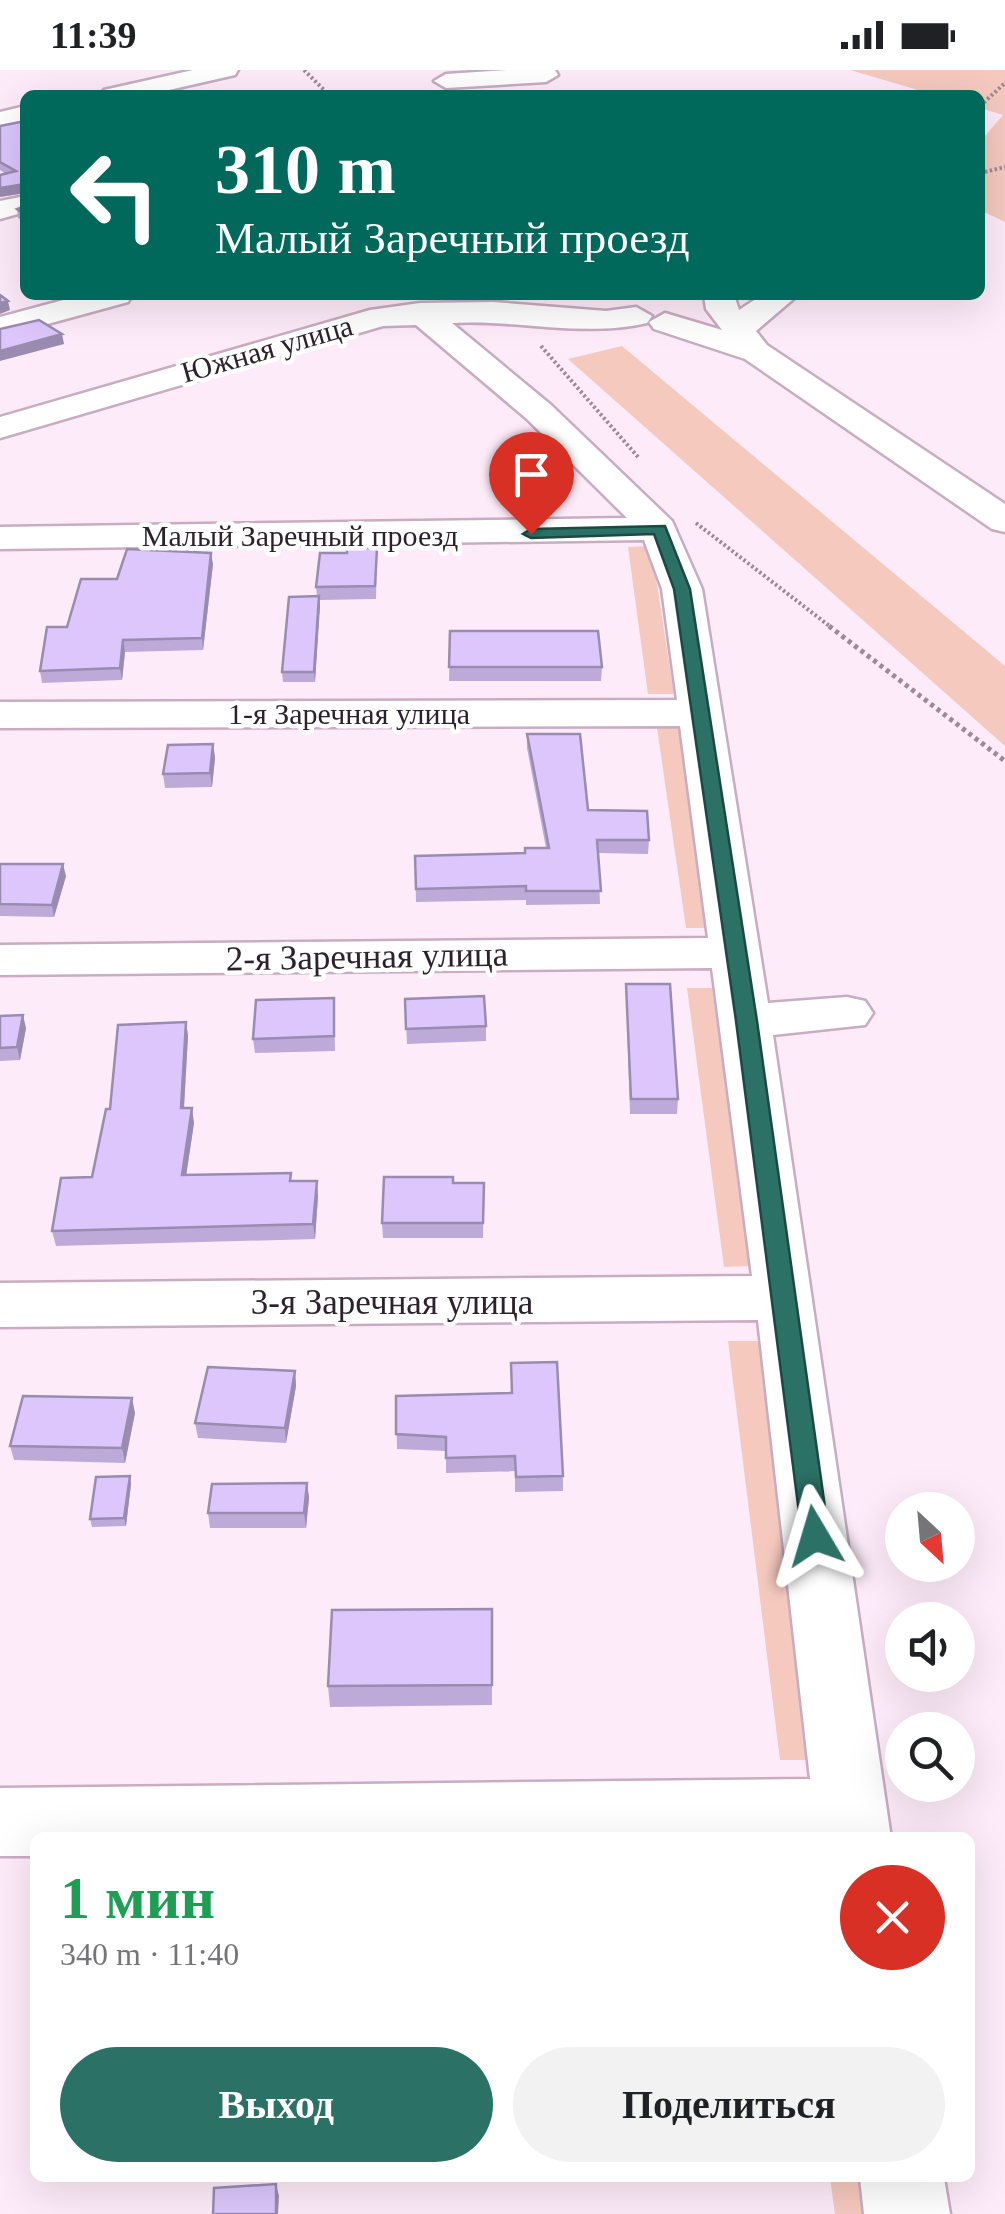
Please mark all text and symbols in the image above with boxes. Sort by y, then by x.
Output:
text: 11:39 [50,14,137,56]
icon: left [50,130,180,260]
text: 310 m [215,131,396,208]
text: Малый Заречный проезд [215,213,690,263]
street label: Южная улица [177,308,356,389]
pin [489,432,574,535]
icon: arrive [504,447,559,502]
street label: Малый Заречный проезд [142,519,458,552]
street label: 1-я Заречная улица [228,697,470,730]
street label: 2-я Заречная улица [225,935,509,978]
street label: 3-я Заречная улица [251,1283,534,1322]
position arrow [763,1484,867,1588]
north arrow [885,1492,975,1582]
map controls [885,1492,975,1802]
button: sound [885,1602,975,1692]
button: search [885,1712,975,1802]
text: 1 мин [60,1865,215,1931]
button: close [840,1865,945,1970]
text: 340 m · 11:40 [60,1936,239,1972]
button: Выход [60,2047,493,2162]
button: Поделиться [513,2047,945,2162]

